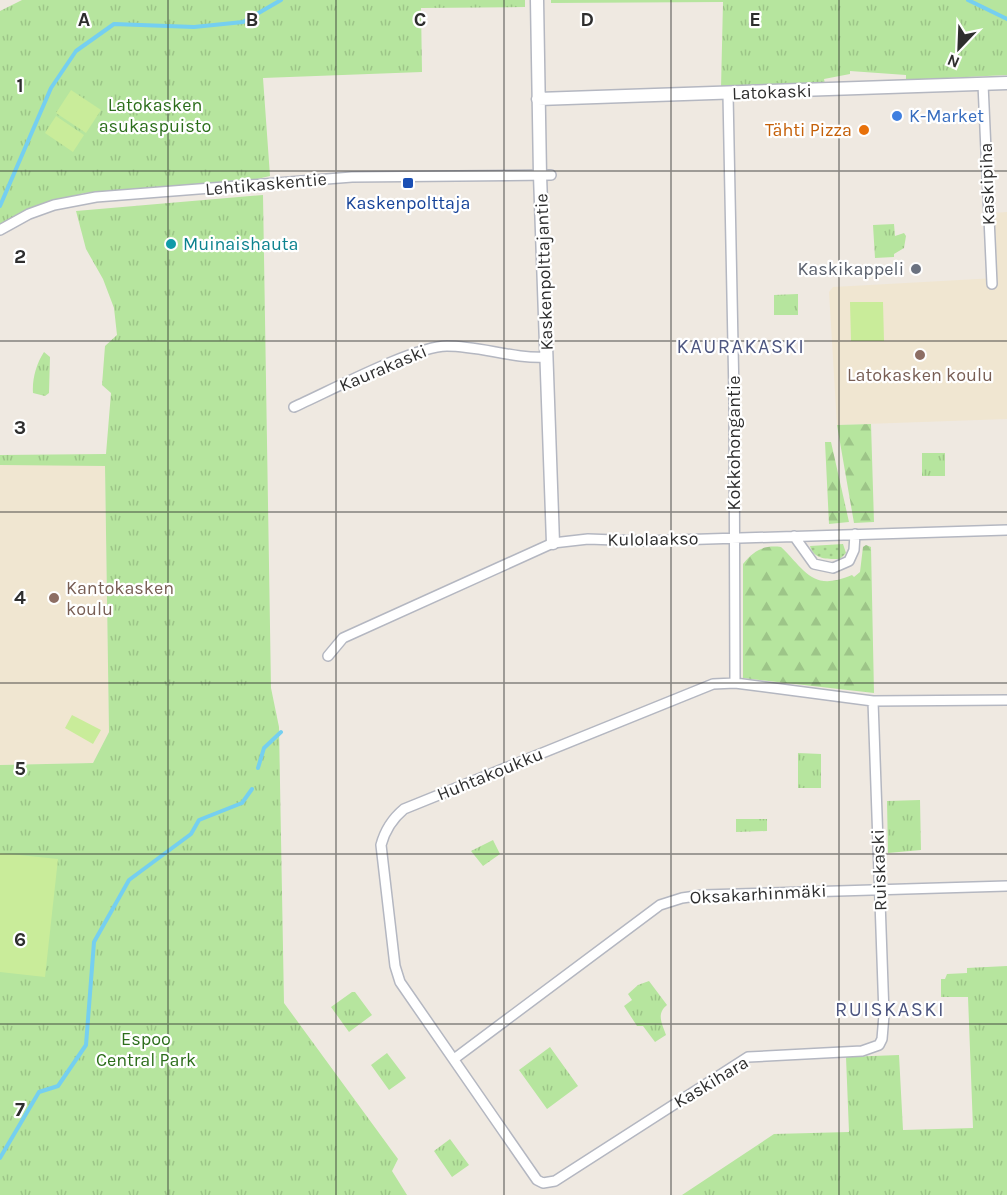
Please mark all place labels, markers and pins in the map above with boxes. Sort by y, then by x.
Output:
place label: K-Market [909,105,984,127]
marker: K-Market [890,109,904,123]
place label: Tähti Pizza [765,119,852,141]
marker: Tähti Pizza [857,123,871,137]
marker: Kaskenpolttaja [401,176,415,190]
place label: Kaskenpolttaja [346,192,470,214]
place label: Muinaishauta [183,233,298,255]
marker: Muinaishauta [164,237,178,251]
place label: Kaskikappeli [797,258,904,280]
marker: Kaskikappeli [909,262,923,276]
marker: Latokasken koulu [913,348,927,362]
place label: Latokasken koulu [847,364,993,386]
place label: Kantokasken koulu [66,577,174,620]
marker: Kantokasken koulu [47,591,61,605]

